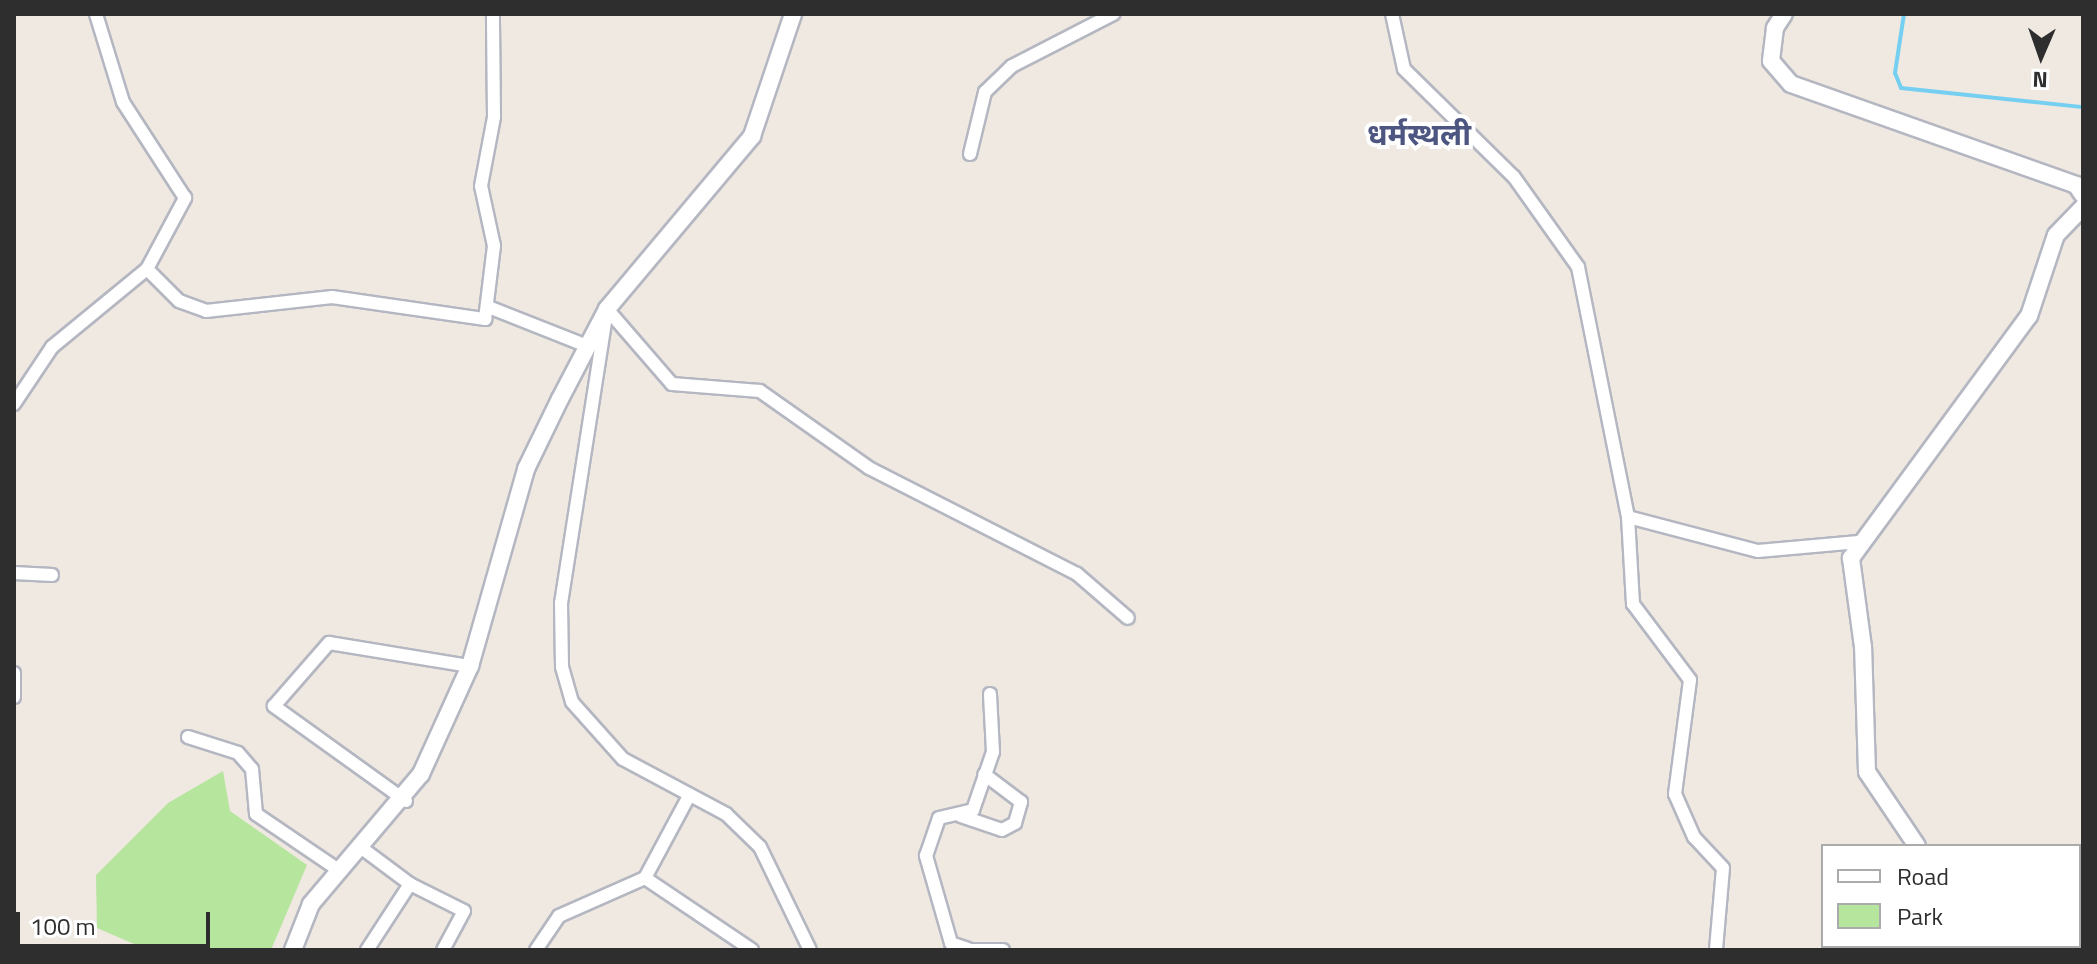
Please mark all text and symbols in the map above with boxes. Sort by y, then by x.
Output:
north arrow [2001,16,2081,96]
text: N [2032,63,2048,97]
district label: धर्मस्थली [1367,116,1471,152]
legend [1821,844,2081,948]
text: Road [1897,858,1949,894]
scale bar [20,896,214,946]
text: Park [1897,898,1943,934]
text: 100 m [30,908,96,944]

